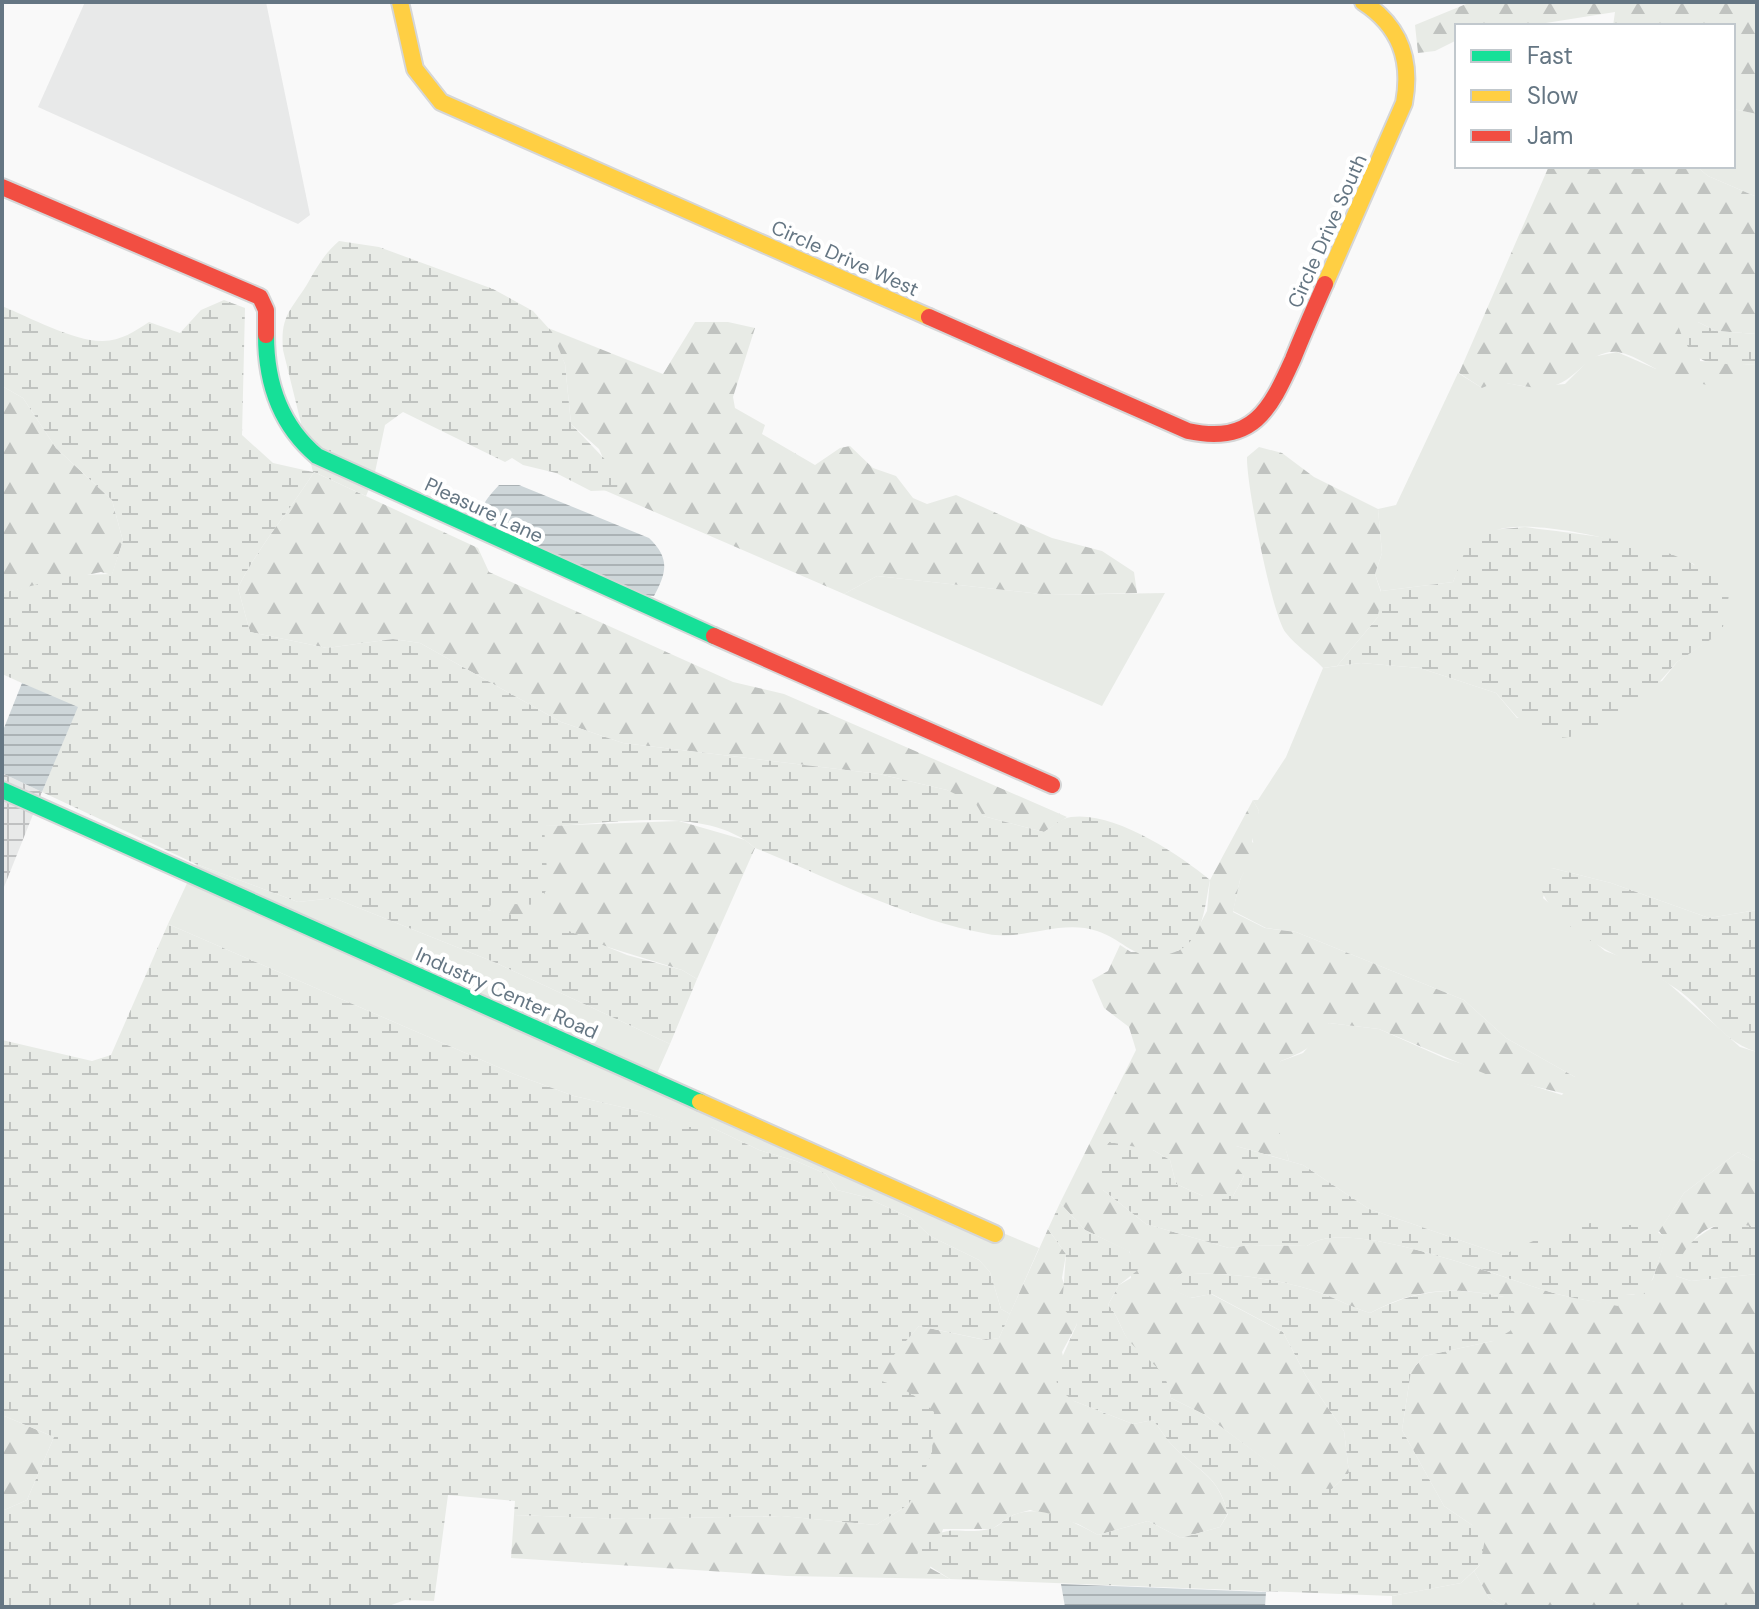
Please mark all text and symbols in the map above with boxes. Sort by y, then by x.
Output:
legend [1455,24,1735,168]
text: Fast [1527,40,1573,71]
text: Slow [1527,80,1578,111]
text: Jam [1527,120,1573,151]
street label: Circle Drive South [1281,150,1373,312]
street label: Circle Drive West [767,214,923,302]
street label: Pleasure Lane [421,471,547,549]
street label: Industry Center Road [412,941,602,1045]

